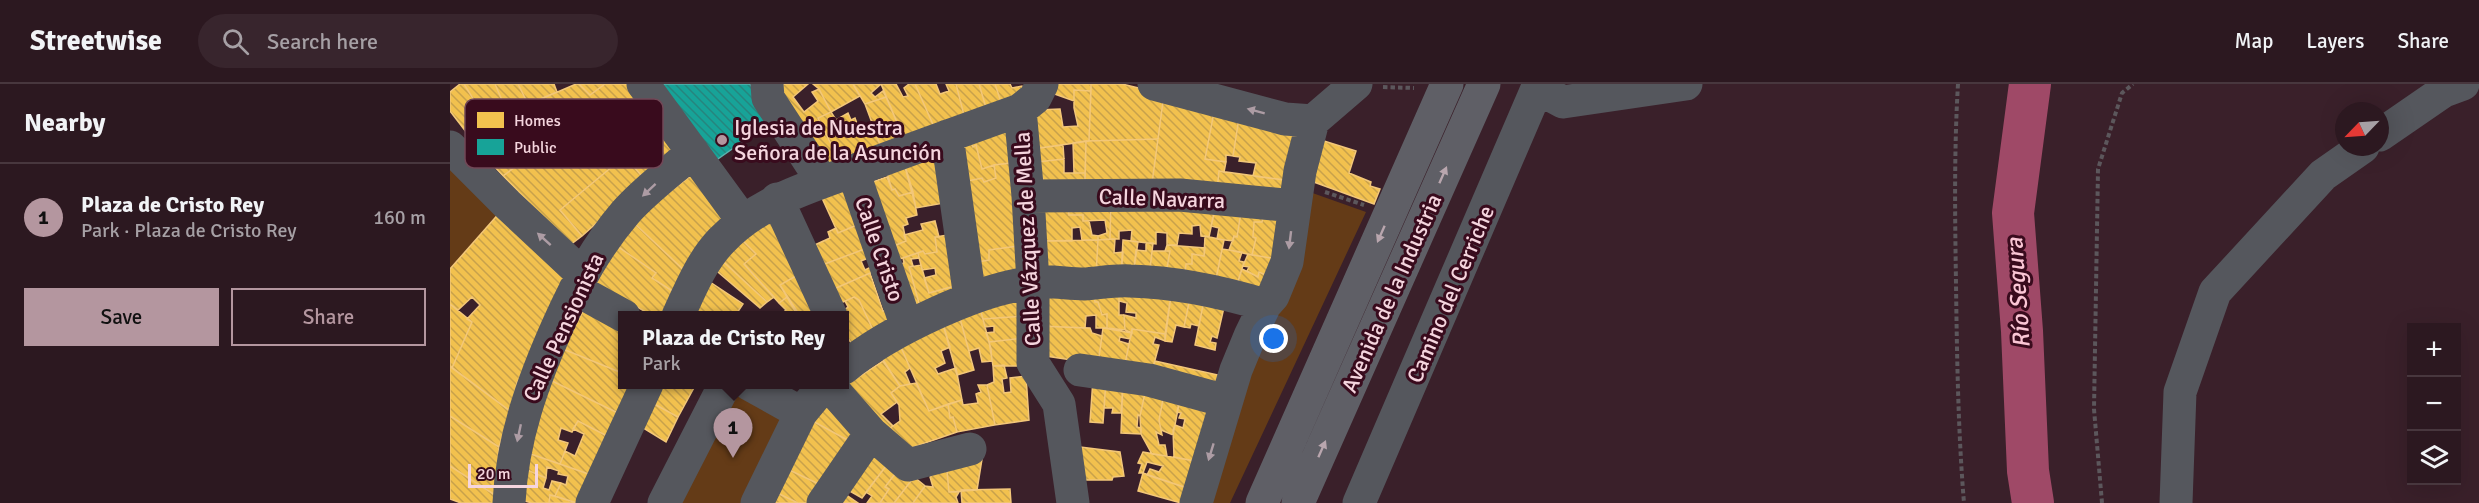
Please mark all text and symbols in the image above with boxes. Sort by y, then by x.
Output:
search box [198,14,618,68]
text: Streetwise [30,24,162,58]
icon: search [219,25,252,58]
text: Search here [267,28,378,55]
text: Map [2235,28,2273,54]
text: Layers [2306,28,2364,54]
text: Share [2397,28,2449,54]
legend [465,99,663,168]
north arrow [2335,102,2389,156]
one-way arrow [1247,106,1265,116]
text: Nearby [24,107,105,139]
text: Homes [514,111,561,131]
place label: Iglesia de Nuestra Señora de la Asunción [734,114,942,166]
street label: Calle Vázquez de Mella [1008,131,1047,347]
marker: Iglesia de Nuestra Señora de la Asunción [715,133,729,147]
text: Public [514,138,557,158]
one-way arrow [1439,167,1448,184]
one-way arrow [642,183,656,197]
street label: Calle Navarra [1098,183,1226,214]
street label: Avenida de la Industria [1335,190,1447,397]
text: Plaza de Cristo Rey [81,191,264,218]
street label: Calle Cristo [849,193,910,305]
street label: Camino del Cerriche [1401,201,1500,387]
text: 1 [38,205,49,230]
text: 160 m [373,205,426,230]
text: Park · Plaza de Cristo Rey [81,218,297,243]
one-way arrow [1376,225,1386,243]
one-way arrow [1286,231,1295,250]
one-way arrow [537,232,552,246]
water label: Río Segura [1999,236,2037,349]
street label: Calle Pensionista [517,249,610,406]
button: Save [24,288,219,346]
button: Share [231,288,426,346]
popup [618,311,849,389]
map controls [2407,323,2461,485]
button: + [2407,323,2461,377]
text: Plaza de Cristo Rey [642,324,825,351]
your location [1259,324,1288,353]
text: Park [642,351,680,376]
button: − [2407,377,2461,431]
pin: 1 [714,408,752,458]
one-way arrow [514,424,523,443]
button: layers [2407,431,2461,485]
one-way arrow [1317,440,1327,458]
one-way arrow [1206,443,1215,461]
scale bar [468,461,538,488]
text: 20 m [477,464,511,484]

